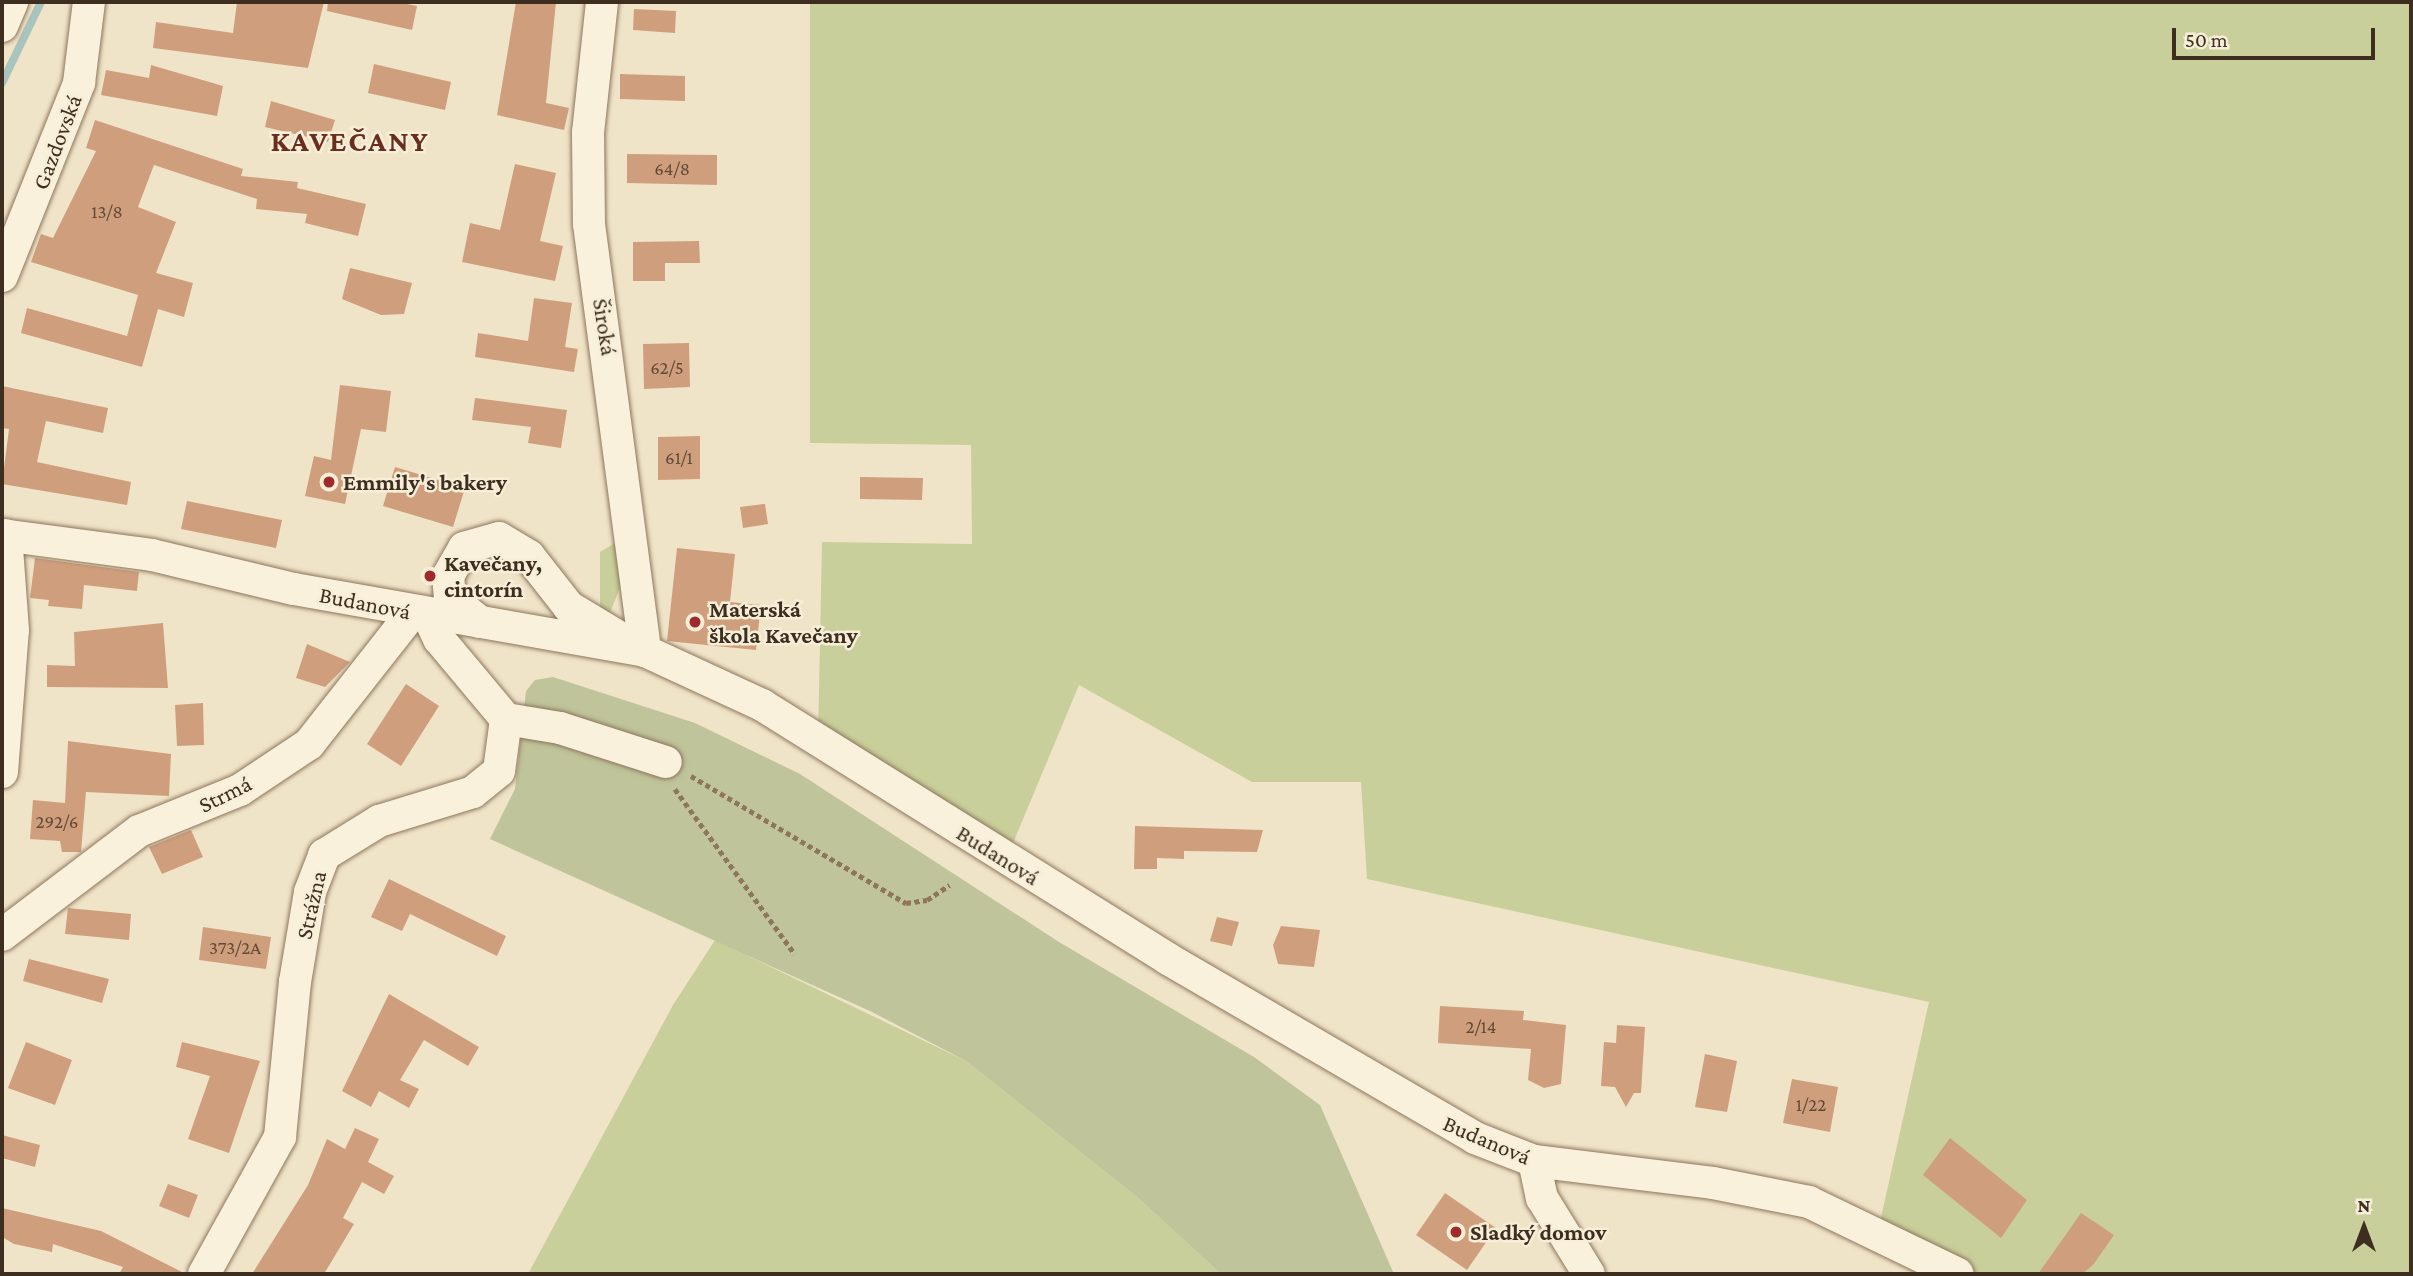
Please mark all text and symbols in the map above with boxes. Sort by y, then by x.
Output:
scale bar [2175,14,2378,58]
text: 50 m [2185,28,2228,52]
street label: Gazdovská [26,91,88,193]
district label: KAVEČANY [271,123,429,159]
house number: 64/8 [654,158,690,180]
house number: 13/8 [91,201,123,223]
street label: Široká [587,297,623,357]
house number: 62/5 [650,357,684,379]
house number: 61/1 [665,447,693,469]
place label: Emmily's bakery [343,468,507,496]
marker: Emmily's bakery [321,474,337,490]
place label: Kavečany, cintorín [444,549,542,603]
marker: Kavečany, cintorín [422,568,438,584]
street label: Budanová [317,581,413,625]
place label: Materská škola Kavečany [709,595,858,649]
marker: Materská škola Kavečany [687,614,703,630]
street label: Strmá [194,769,256,819]
house number: 292/6 [36,811,78,833]
street label: Budanová [952,819,1044,891]
street label: Strážna [290,868,332,942]
house number: 373/2A [209,937,261,959]
house number: 2/14 [1465,1016,1497,1038]
house number: 1/22 [1796,1094,1826,1116]
street label: Budanová [1439,1109,1535,1171]
north arrow [2329,1192,2399,1262]
text: N [2358,1195,2370,1216]
place label: Sladký domov [1470,1218,1607,1246]
marker: Sladký domov [1448,1224,1464,1240]

